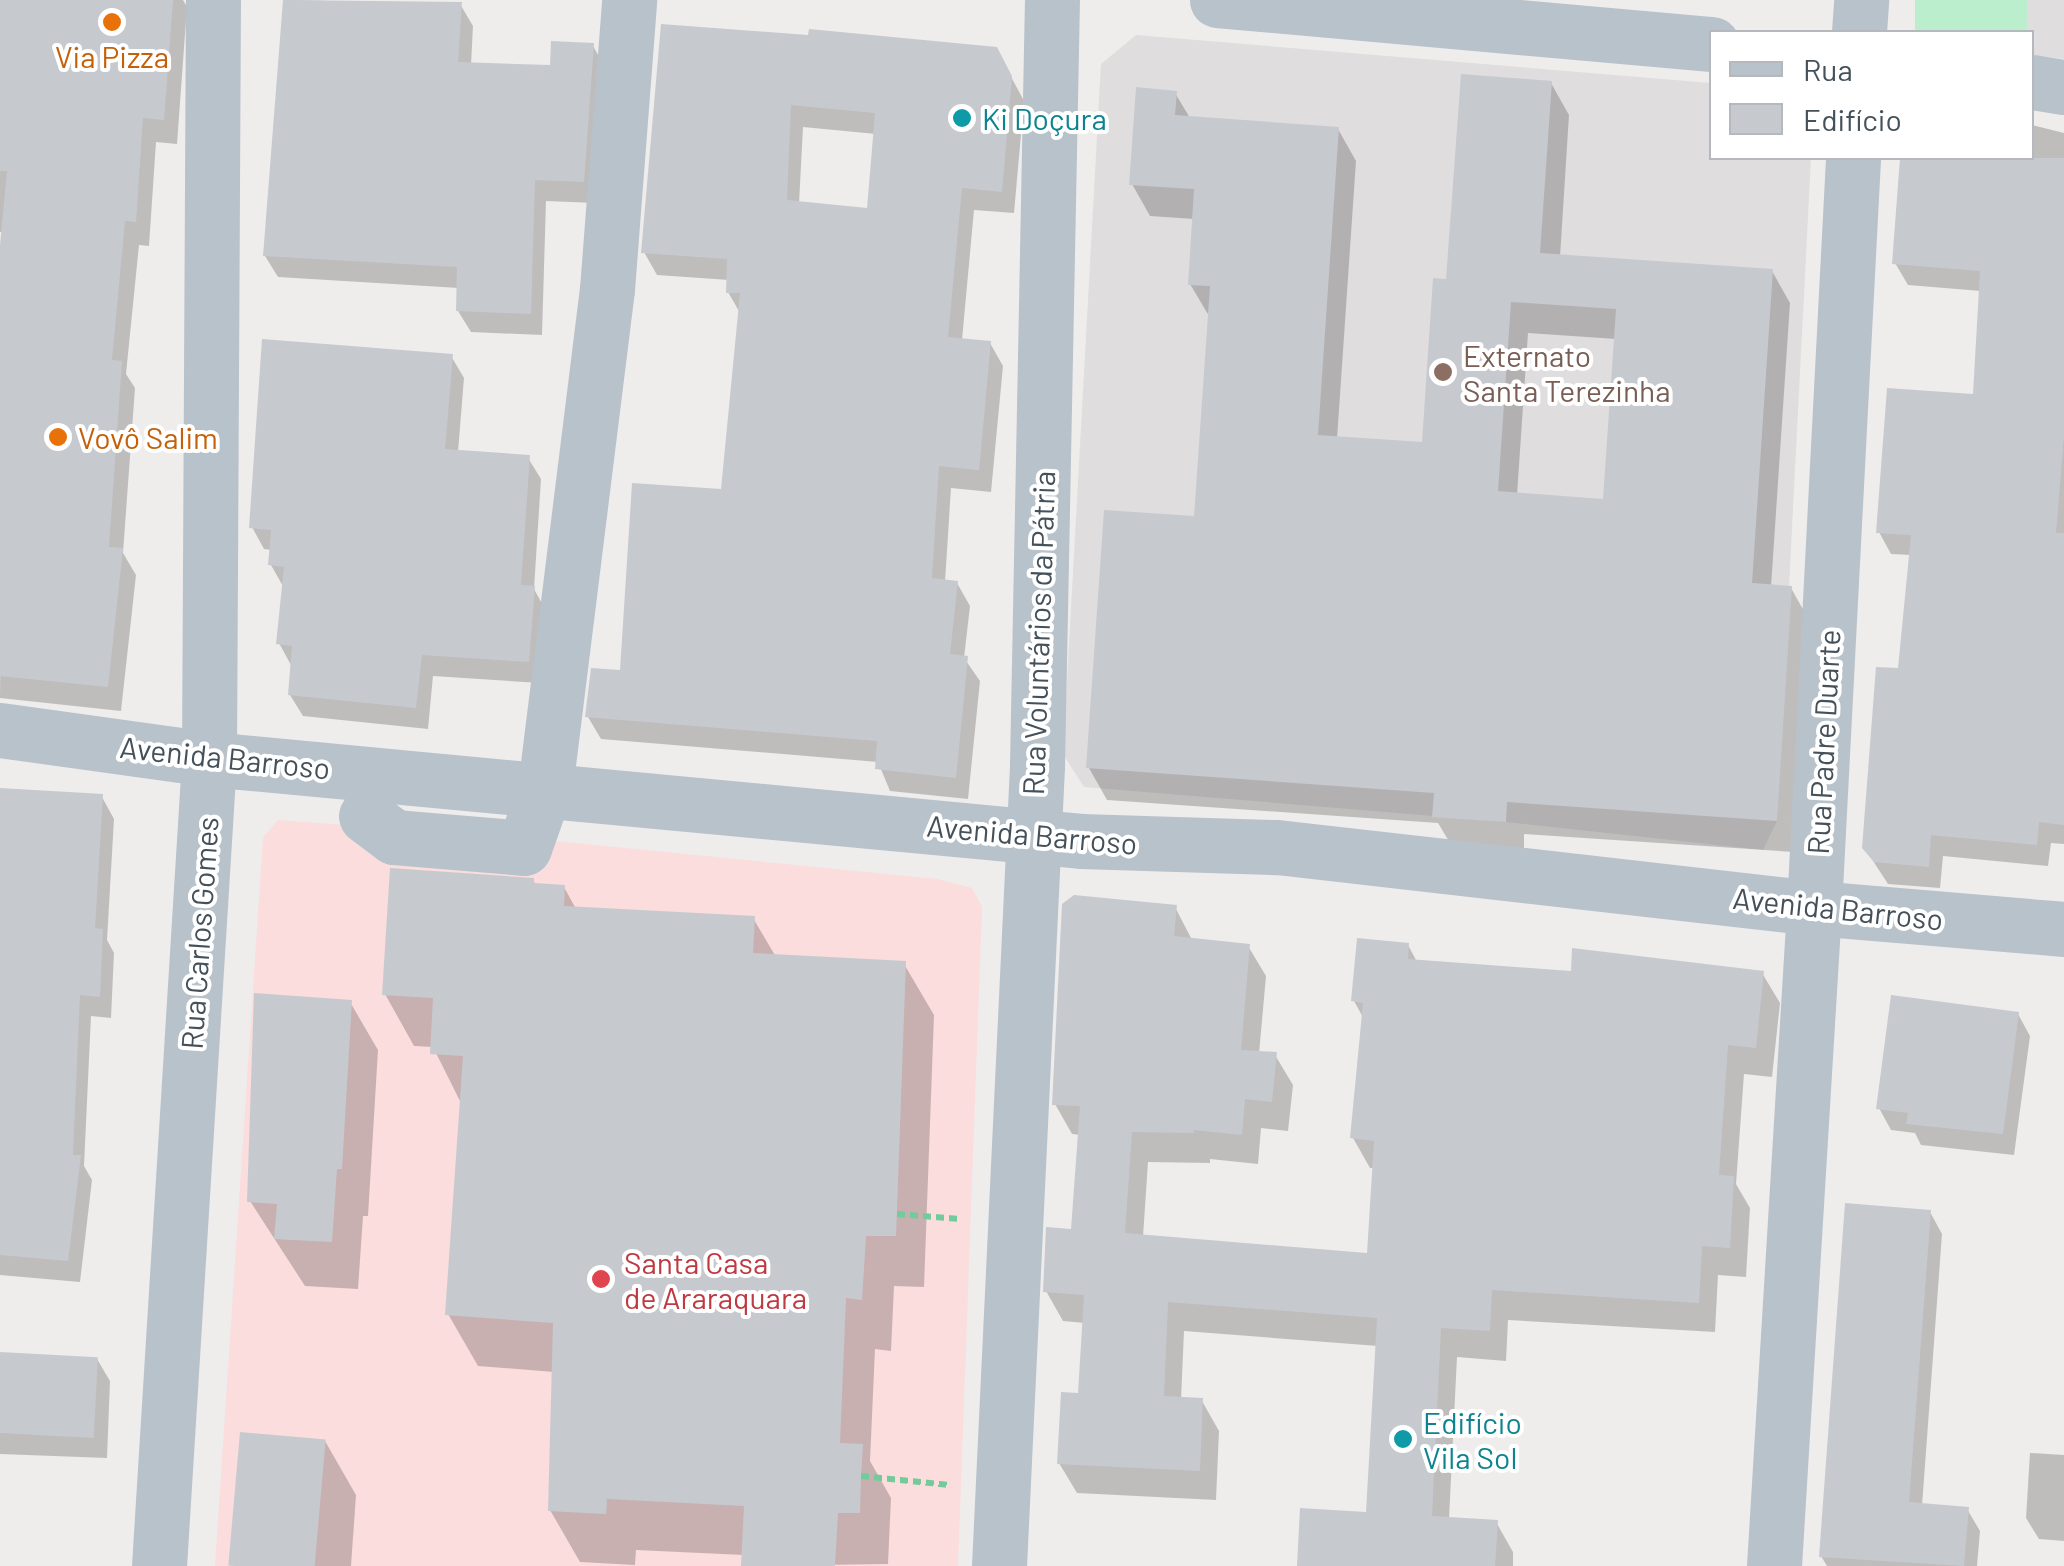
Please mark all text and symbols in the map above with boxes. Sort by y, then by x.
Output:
marker: Via Pizza [101,11,123,33]
legend [1709,30,2034,160]
place label: Via Pizza [55,38,169,74]
text: Rua [1803,51,1853,87]
place label: Ki Doçura [982,100,1107,136]
text: Edifício [1803,101,1902,137]
marker: Ki Doçura [951,107,973,129]
place label: Externato Santa Terezinha [1463,337,1671,408]
marker: Externato Santa Terezinha [1432,361,1454,383]
place label: Vovô Salim [78,419,218,455]
marker: Vovô Salim [47,426,69,448]
street label: Rua Voluntários da Pátria [1014,470,1062,796]
street label: Rua Padre Duarte [1799,629,1847,855]
street label: Avenida Barroso [118,728,332,786]
street label: Avenida Barroso [925,807,1139,861]
street label: Rua Carlos Gomes [173,815,225,1051]
street label: Avenida Barroso [1731,879,1945,937]
place label: Santa Casa de Araraquara [624,1244,807,1314]
marker: Santa Casa de Araraquara [588,1266,614,1292]
place label: Edifício Vila Sol [1423,1404,1522,1474]
marker: Edifício Vila Sol [1392,1428,1414,1450]

